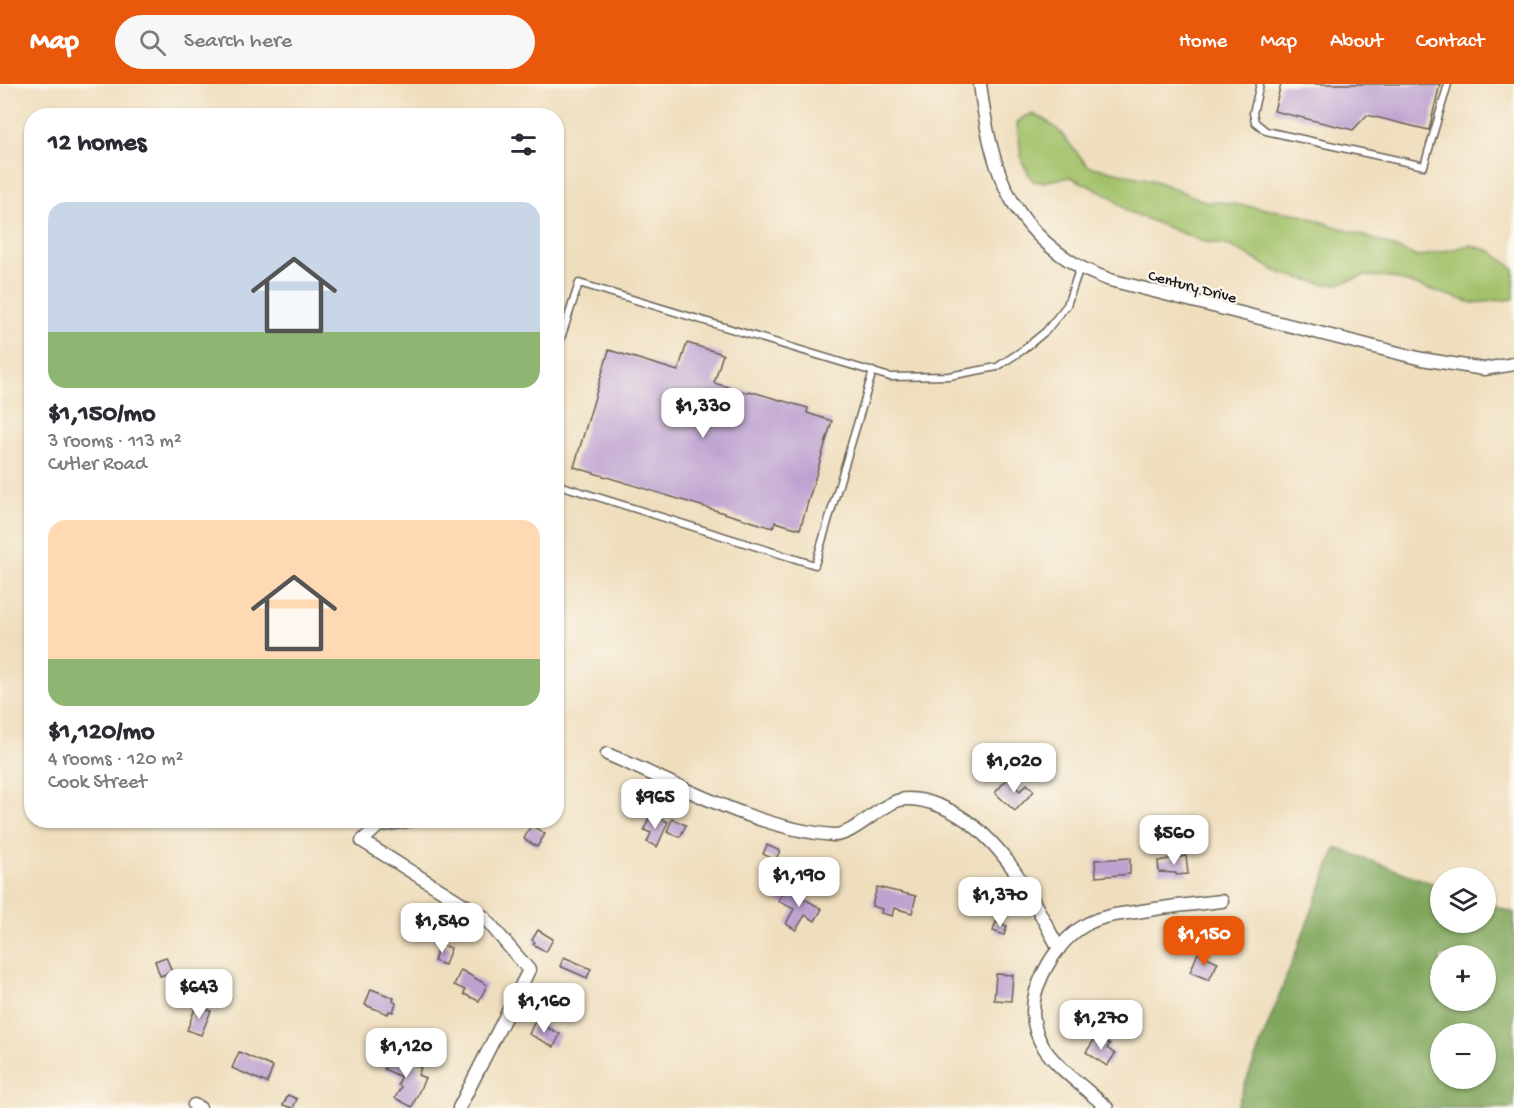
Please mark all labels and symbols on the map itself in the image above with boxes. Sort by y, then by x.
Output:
street label: Century Drive [1146,267,1239,309]
pin: $1,330 [654,388,752,439]
pin: $1,020 [965,743,1063,794]
pin: $965 [619,779,691,830]
pin: $560 [1138,815,1210,866]
pin: $1,190 [750,857,848,908]
pin: $1,370 [951,877,1049,928]
pin: $1,540 [393,903,491,954]
pin: $1,150 [1155,916,1253,967]
pin: $643 [163,969,235,1020]
pin: $1,160 [495,983,593,1034]
pin: $1,270 [1052,1000,1150,1051]
pin: $1,120 [357,1028,455,1079]

